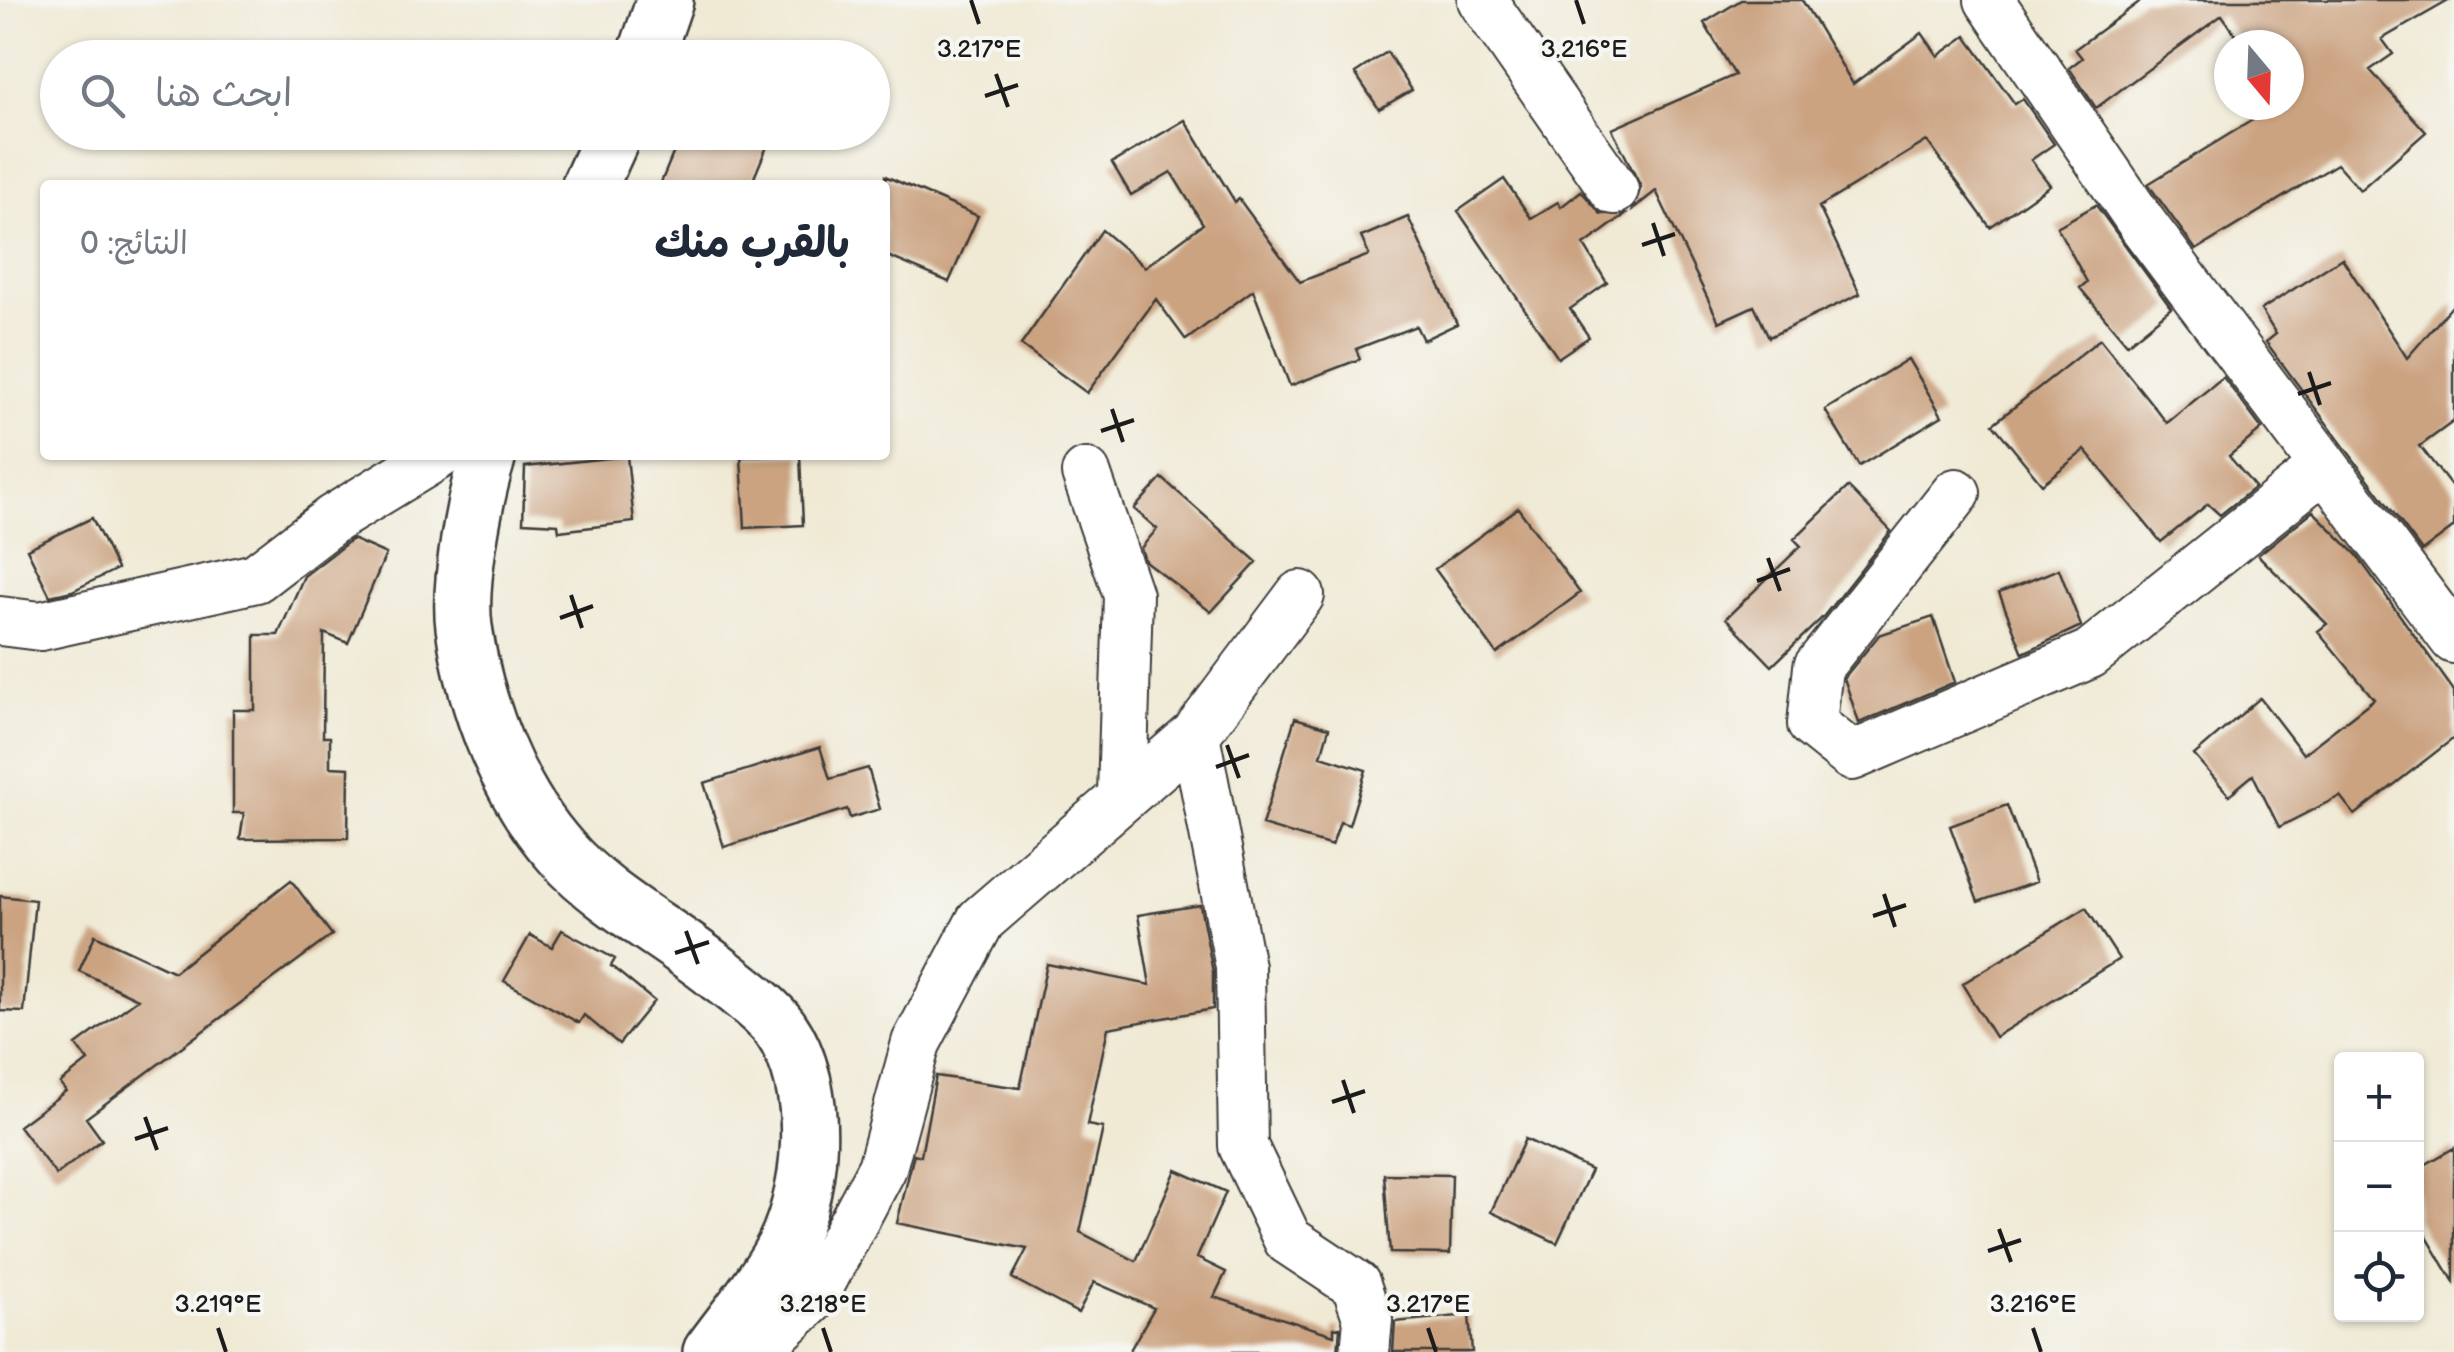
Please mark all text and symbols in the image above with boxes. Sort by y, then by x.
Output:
north arrow [2214,30,2304,120]
text: 3.217°E [937,34,1021,65]
text: 3.216°E [1540,34,1628,65]
search box [40,40,890,150]
icon: search [75,68,130,123]
text: ابحث هنا [155,72,292,117]
text: بالقرب منك [654,219,850,270]
text: النتائج: 0 [80,225,188,264]
map controls [2334,1052,2424,1322]
button: + [2334,1052,2424,1142]
button: − [2334,1142,2424,1232]
button: locate [2334,1232,2424,1322]
text: 3.219°E [175,1289,261,1320]
text: 3.218°E [780,1289,866,1320]
text: 3.217°E [1386,1289,1470,1320]
text: 3.216°E [1989,1289,2077,1320]

